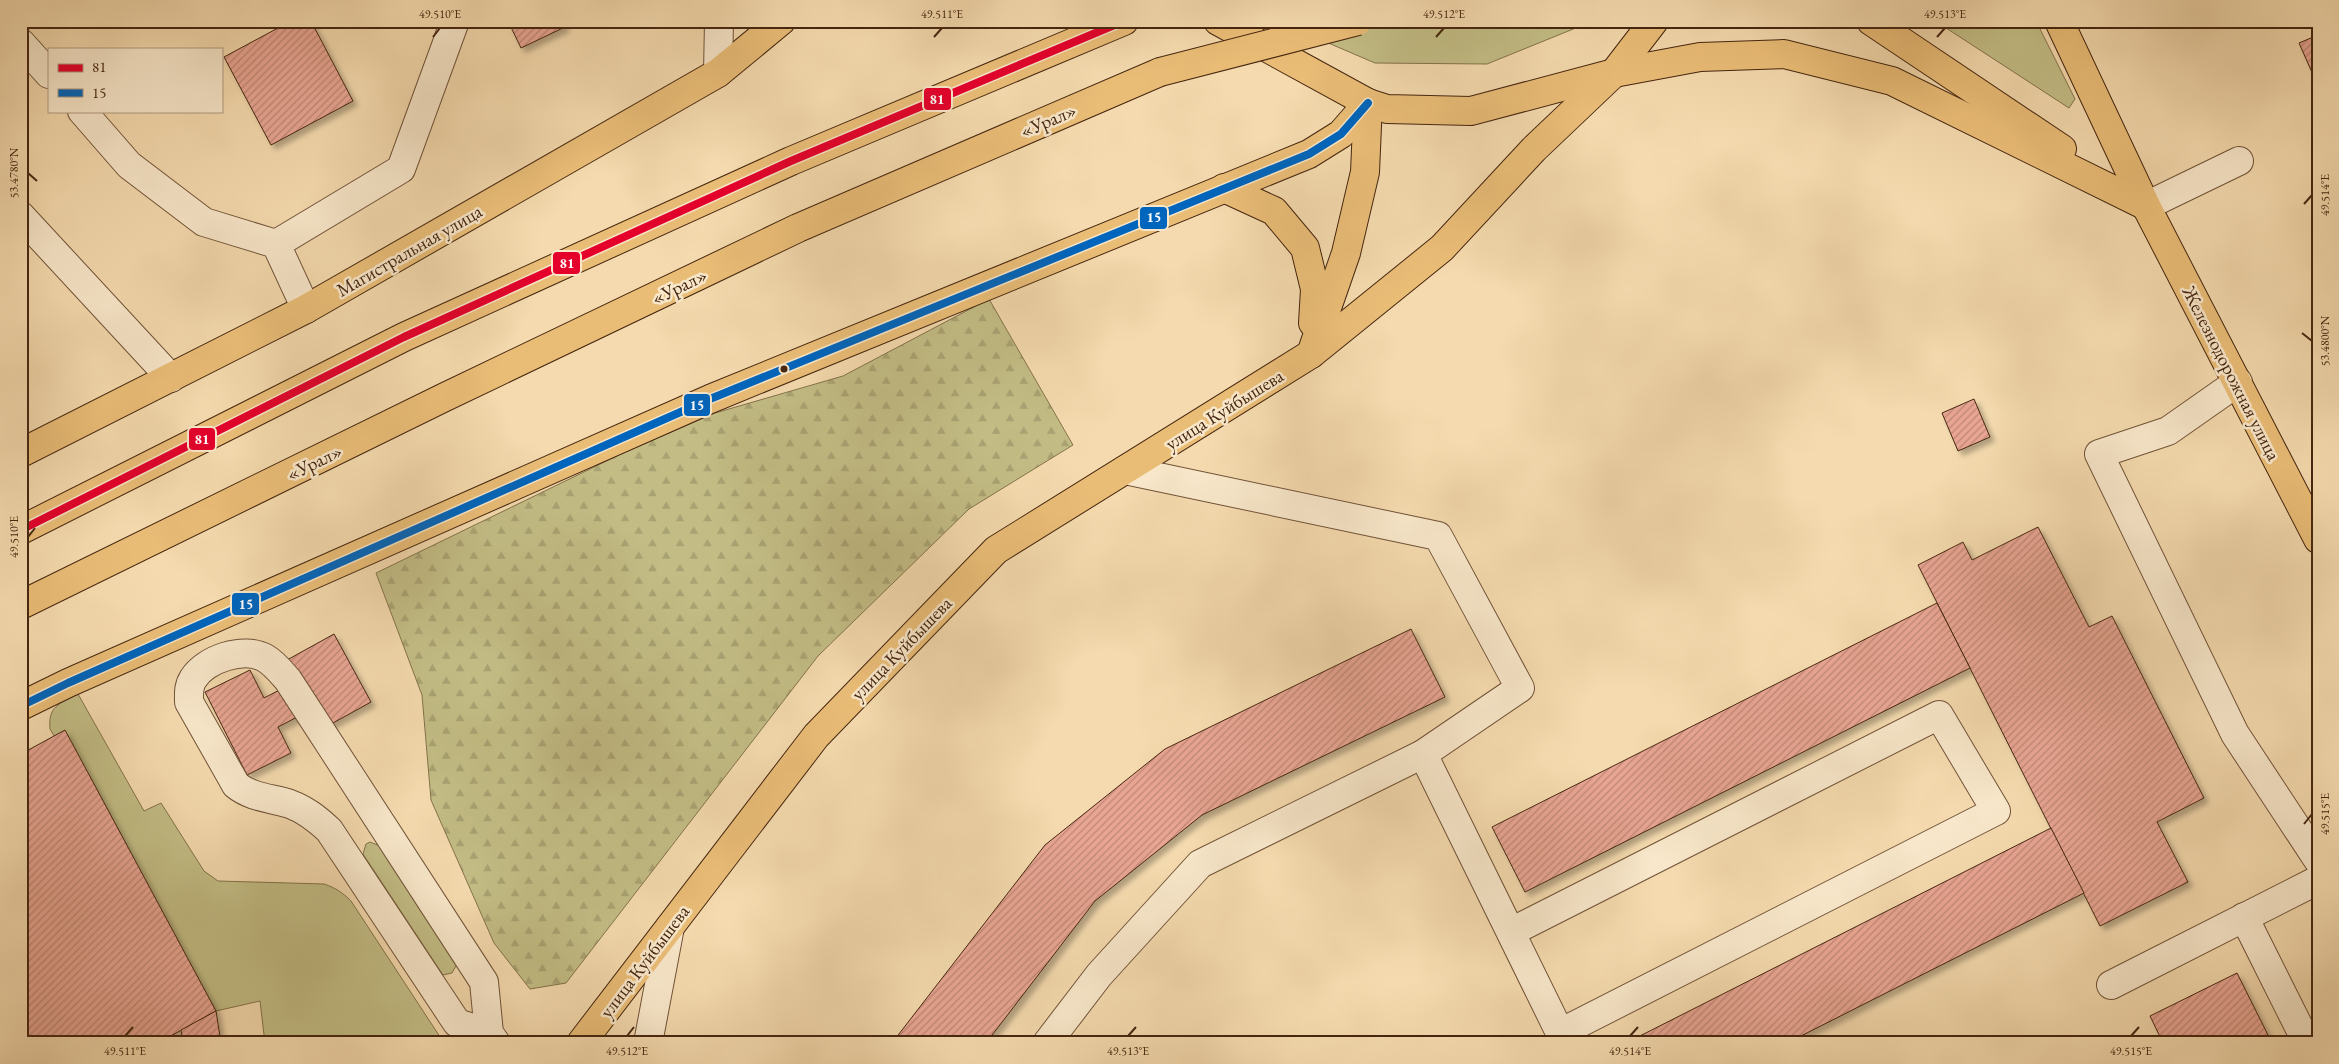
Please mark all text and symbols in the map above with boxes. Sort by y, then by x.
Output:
text: 49.510°E [419,6,461,22]
text: 49.511°E [921,6,963,22]
text: 49.512°E [1423,6,1465,22]
text: 49.513°E [1924,6,1966,22]
legend [48,48,222,112]
text: 81 [92,57,106,76]
text: 15 [92,83,106,102]
line badge: 81 [923,87,952,111]
text: 81 [930,90,944,108]
street label: «Урал» [1016,97,1080,144]
text: 53.4780°N [6,147,22,198]
text: 49.514°E [2317,174,2333,216]
street label: Магистральная улица [332,198,487,302]
line badge: 15 [1139,206,1168,230]
text: 15 [1147,208,1161,226]
line badge: 81 [552,251,581,275]
text: 81 [560,254,574,272]
street label: «Урал» [647,262,711,311]
street label: Железнодорожная улица [2176,281,2287,465]
text: 53.4800°N [2317,315,2333,366]
street label: улица Куйбышева [1160,363,1289,456]
unlabelled marker [779,364,789,374]
line badge: 15 [683,393,711,417]
text: 15 [690,396,704,414]
line badge: 81 [188,427,216,451]
text: 81 [195,430,209,448]
street label: «Урал» [282,438,346,487]
text: 49.510°E [6,516,22,558]
street label: улица Куйбышева [845,591,958,706]
line badge: 15 [231,592,260,616]
text: 15 [239,595,253,613]
text: 49.515°E [2317,793,2333,835]
street label: улица Куйбышева [594,899,695,1023]
text: 49.511°E [104,1043,146,1059]
text: 49.512°E [606,1043,648,1059]
text: 49.513°E [1107,1043,1149,1059]
text: 49.514°E [1609,1043,1651,1059]
text: 49.515°E [2110,1043,2152,1059]

